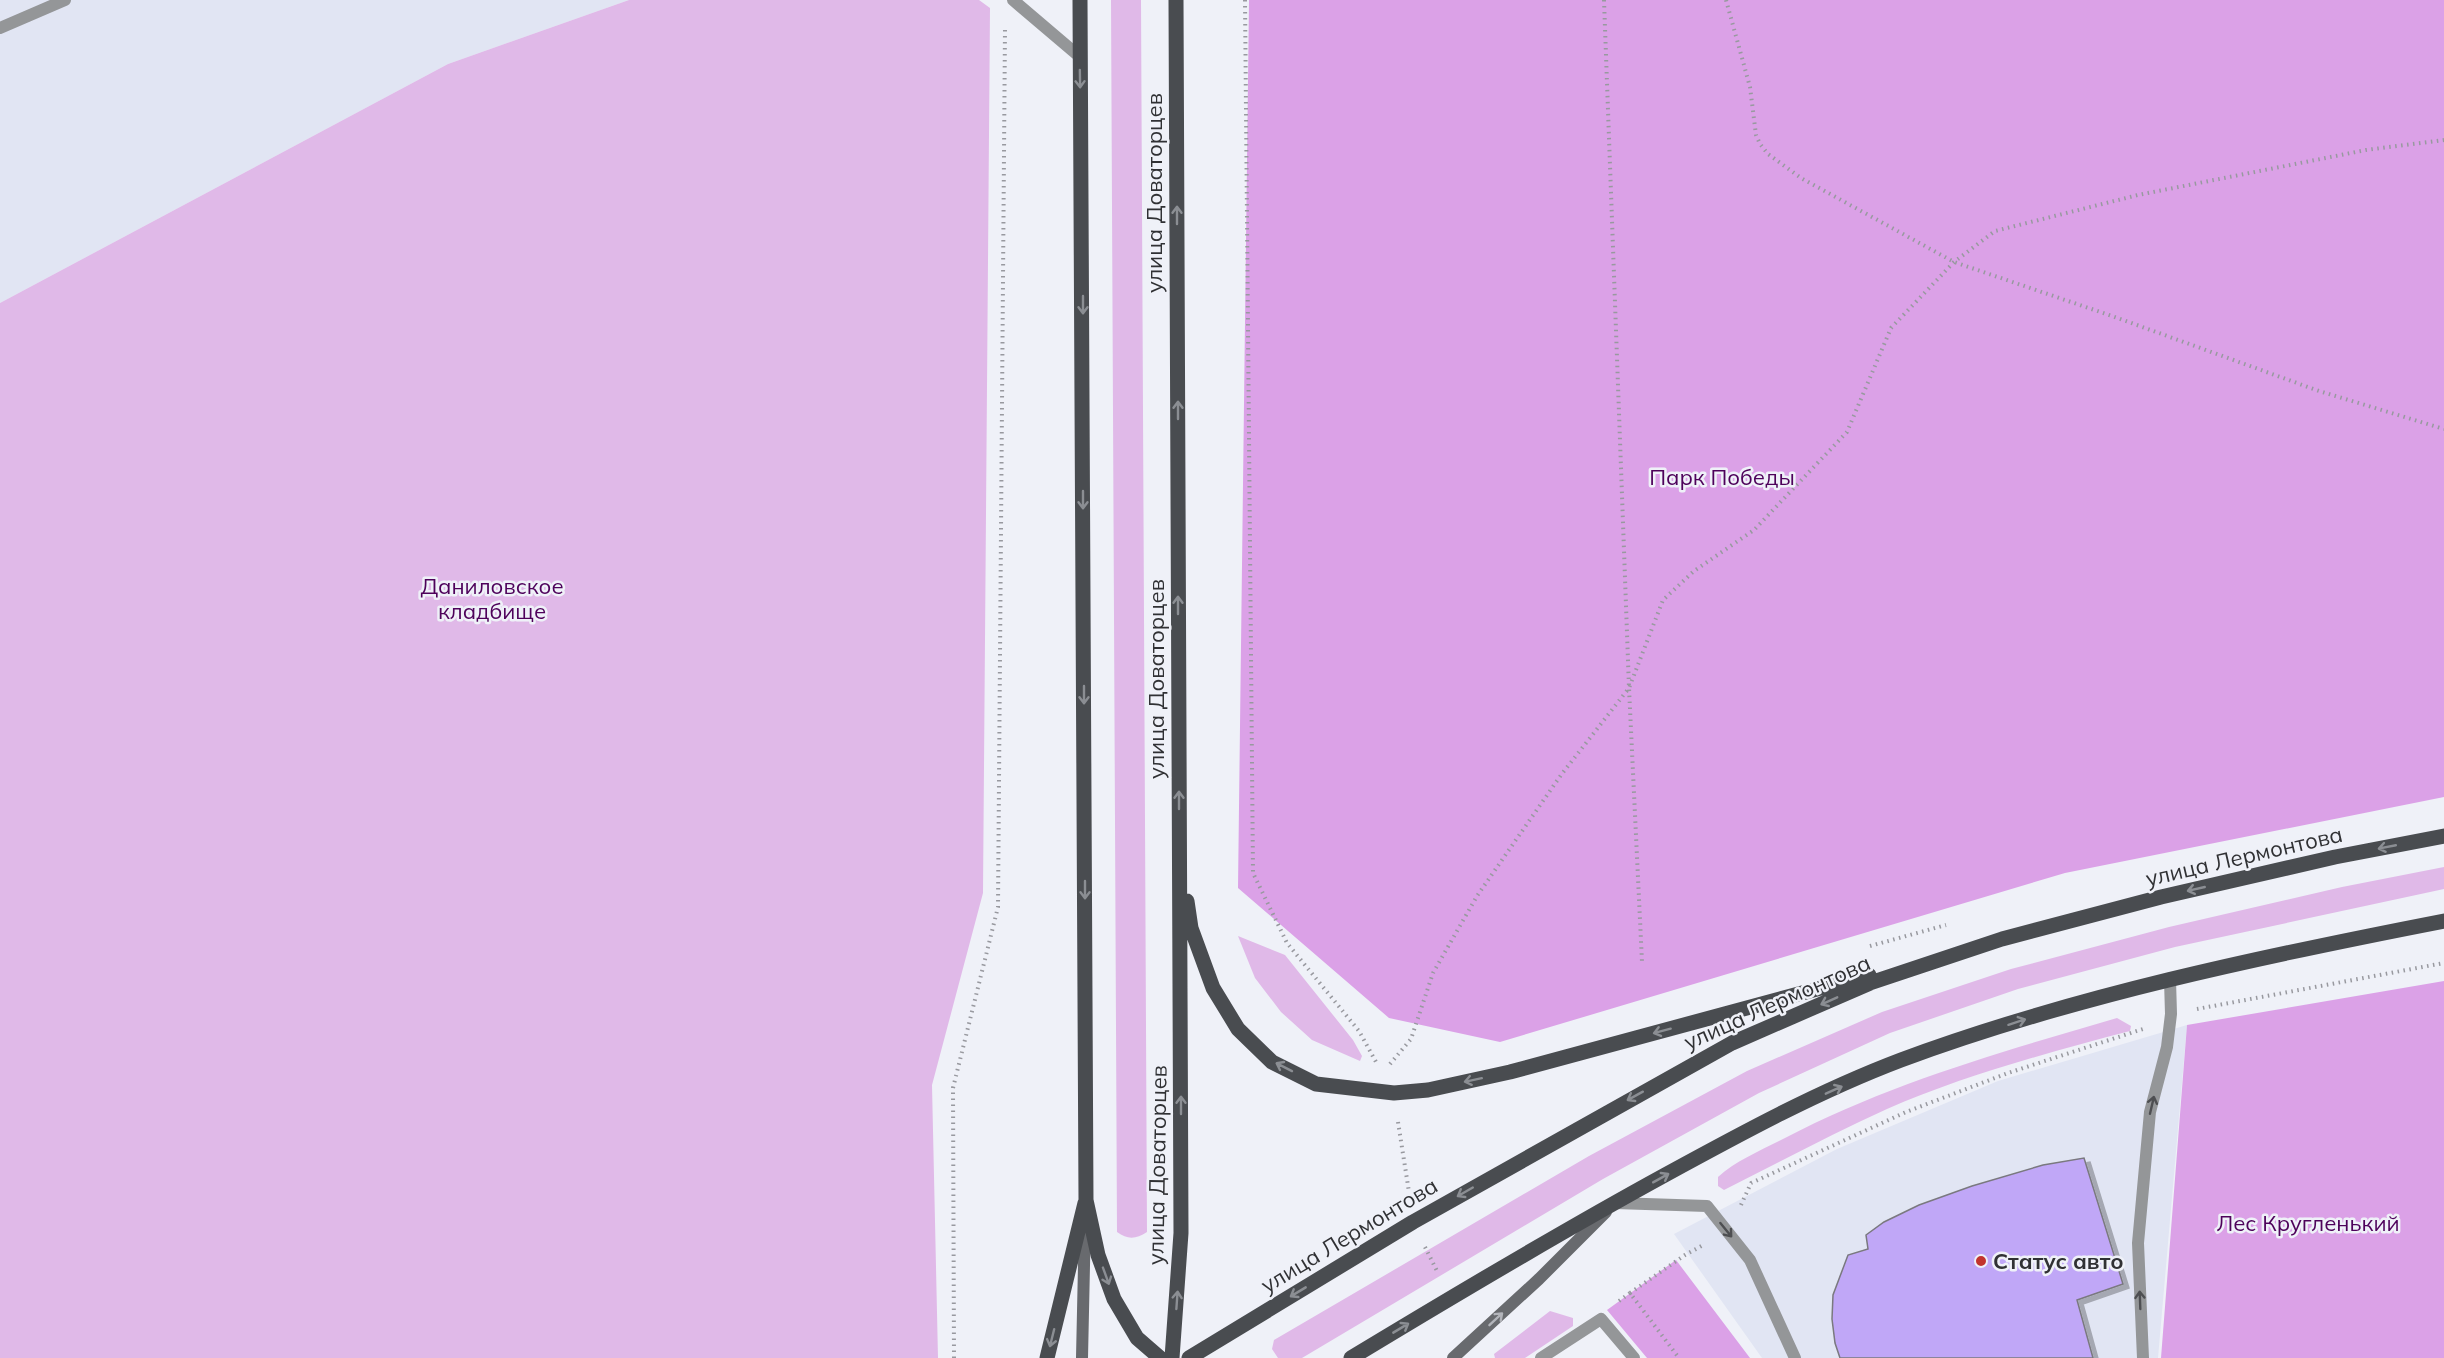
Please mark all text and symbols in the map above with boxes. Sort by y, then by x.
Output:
one-way arrow [1074,69,1086,89]
street label: улица Доваторцев [1140,93,1168,293]
one-way arrow [1171,206,1183,226]
one-way arrow [1077,294,1089,314]
one-way arrow [1172,401,1184,421]
park label: Парк Победы [1649,463,1795,491]
one-way arrow [1077,489,1089,509]
park label: Даниловское кладбище [420,572,564,625]
street label: улица Доваторцев [1142,579,1170,779]
one-way arrow [1172,596,1184,616]
one-way arrow [1078,684,1090,704]
one-way arrow [1173,791,1185,811]
street label: улица Лермонтова [2143,820,2345,892]
one-way arrow [2377,842,2397,853]
one-way arrow [1079,879,1091,899]
one-way arrow [2187,883,2206,895]
street label: улица Лермонтова [1679,948,1875,1056]
one-way arrow [1820,996,1838,1007]
one-way arrow [2007,1016,2026,1027]
one-way arrow [1653,1026,1672,1037]
one-way arrow [1275,1061,1293,1073]
street label: улица Доваторцев [1141,1065,1173,1265]
one-way arrow [1464,1075,1484,1086]
one-way arrow [1825,1083,1843,1095]
one-way arrow [1627,1090,1644,1102]
one-way arrow [1175,1095,1187,1115]
one-way arrow [2147,1096,2159,1115]
street label: улица Лермонтова [1255,1171,1443,1299]
one-way arrow [1651,1172,1669,1183]
one-way arrow [1457,1186,1474,1198]
park label: Лес Кругленький [2216,1209,2400,1237]
one-way arrow [1719,1222,1732,1238]
place label: Статус авто [1993,1247,2124,1275]
marker: Статус авто [1974,1254,1988,1268]
one-way arrow [1101,1267,1112,1285]
one-way arrow [1290,1286,1307,1298]
one-way arrow [1171,1290,1182,1310]
one-way arrow [2135,1290,2146,1310]
one-way arrow [1488,1312,1503,1326]
one-way arrow [1392,1321,1409,1333]
one-way arrow [1046,1328,1058,1347]

